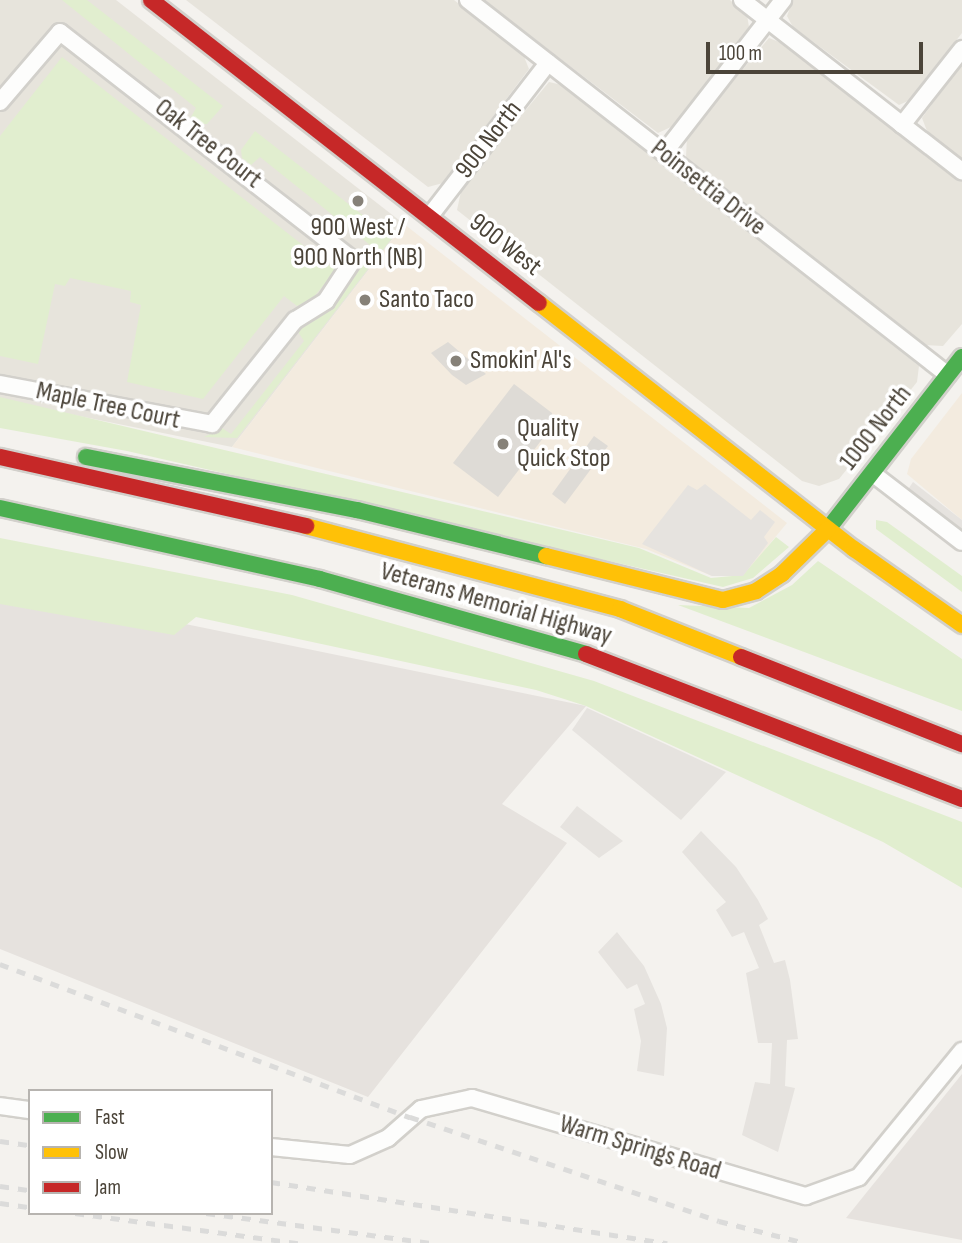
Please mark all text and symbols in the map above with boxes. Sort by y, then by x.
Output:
scale bar [710,28,927,72]
text: 100 m [719,41,762,66]
street label: Oak Tree Court [148,93,268,195]
street label: 900 North [449,95,529,185]
street label: Poinsettia Drive [644,133,772,243]
marker: 900 West / 900 North (NB) [350,193,366,209]
street label: 900 West [463,207,547,283]
place label: 900 West / 900 North (NB) [293,212,423,274]
place label: Santo Taco [379,284,474,316]
marker: Santo Taco [357,292,373,308]
place label: Smokin' Al's [470,345,572,377]
marker: Smokin' Al's [448,353,464,369]
street label: Maple Tree Court [33,376,183,436]
street label: 1000 North [833,379,919,477]
place label: Quality Quick Stop [517,413,610,474]
marker: Quality Quick Stop [495,436,511,452]
street label: Veterans Memorial Highway [377,556,615,652]
legend [28,1089,273,1215]
text: Fast [95,1105,125,1130]
street label: Warm Springs Road [556,1109,724,1187]
text: Slow [95,1140,128,1165]
text: Jam [95,1175,121,1200]

